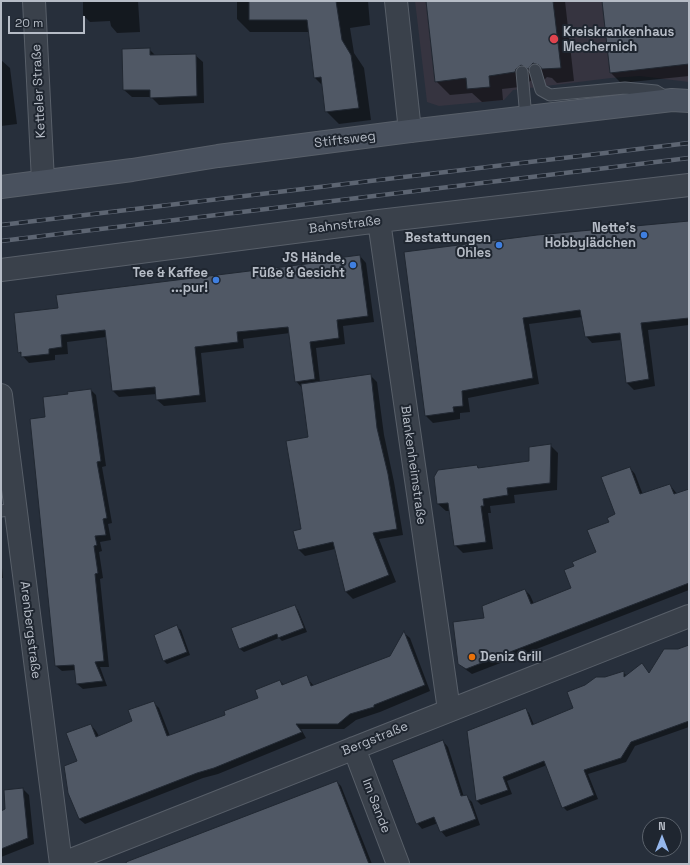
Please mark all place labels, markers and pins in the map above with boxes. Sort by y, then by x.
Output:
place label: Kreiskrankenhaus Mechernich [563,24,674,55]
marker: Kreiskrankenhaus Mechernich [548,33,560,45]
place label: Nette's Hobbylädchen [545,220,636,251]
place label: Bestattungen Ohles [405,230,491,261]
marker: Nette's Hobbylädchen [639,230,649,240]
marker: Bestattungen Ohles [494,240,504,250]
place label: JS Hände, Füße & Gesicht [252,250,345,281]
marker: JS Hände, Füße & Gesicht [348,260,358,270]
place label: Tee & Kaffee ...pur! [132,265,208,296]
marker: Tee & Kaffee ...pur! [211,275,221,285]
place label: Deniz Grill [480,649,542,665]
marker: Deniz Grill [467,652,477,662]

